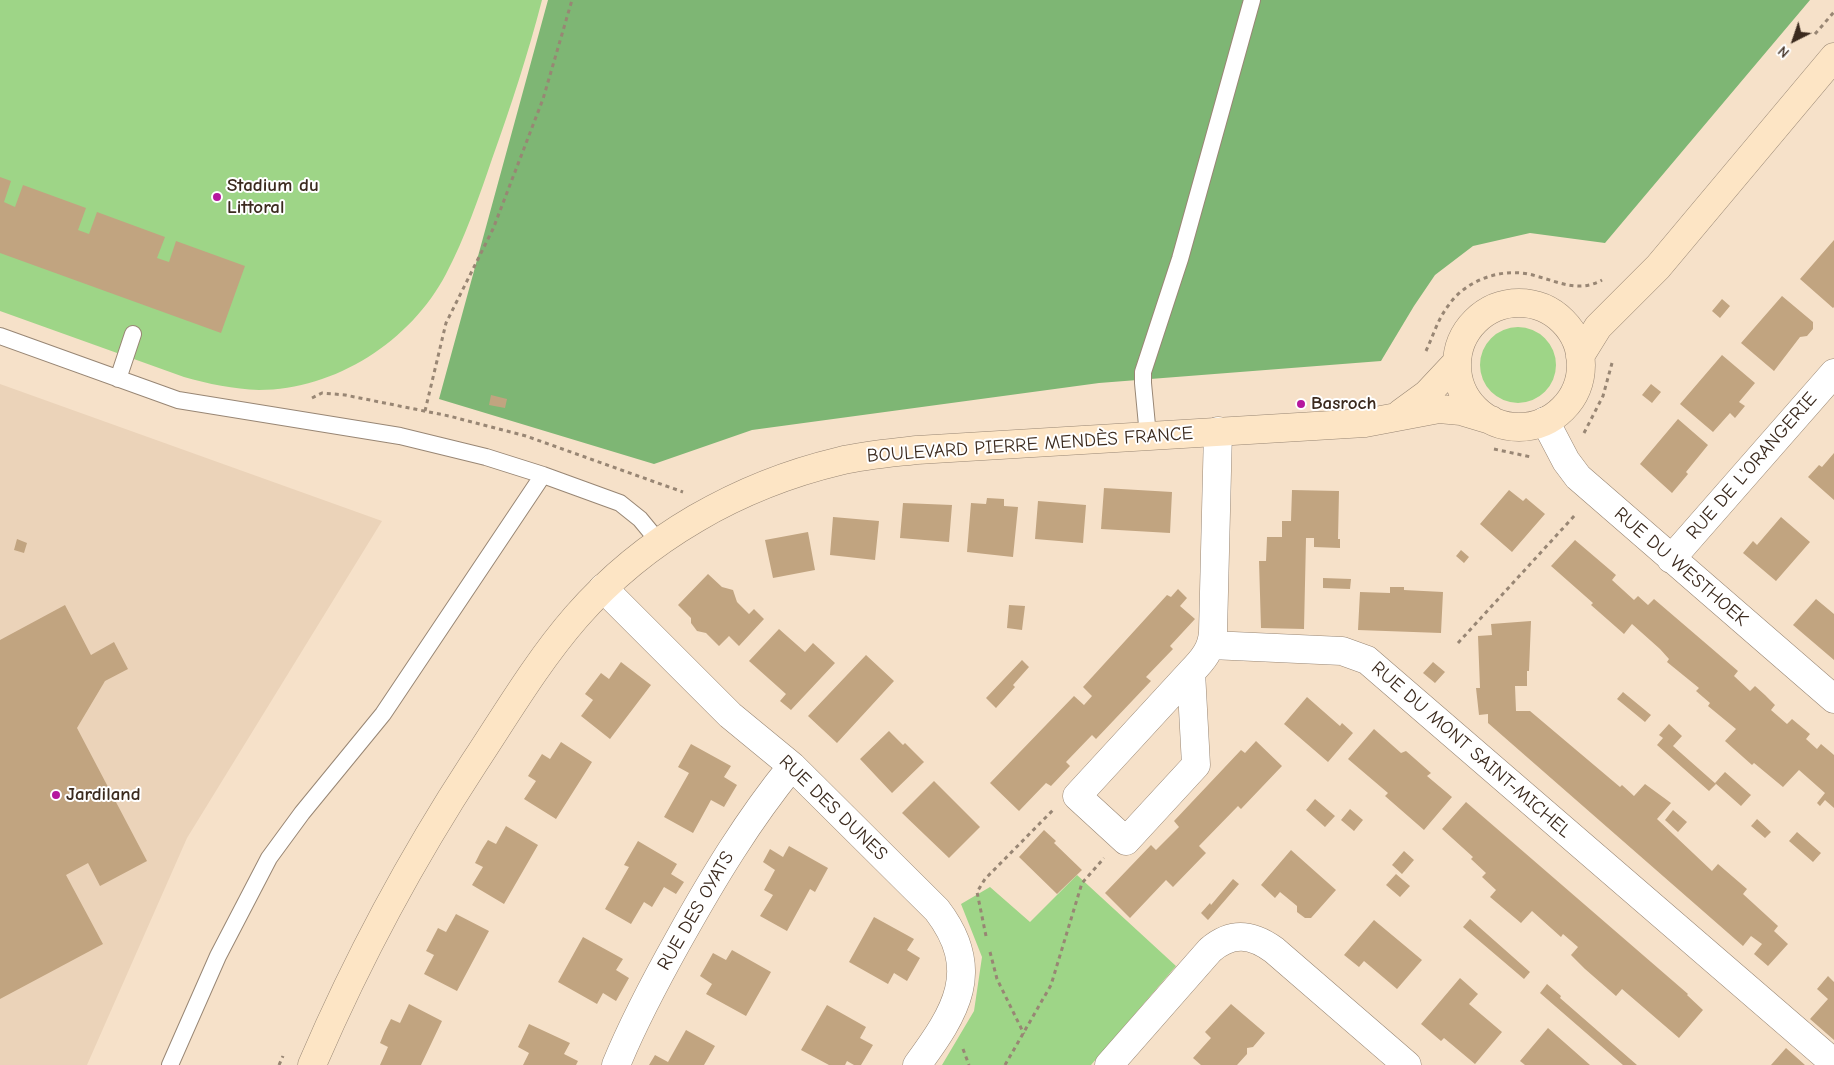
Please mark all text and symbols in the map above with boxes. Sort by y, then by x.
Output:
north arrow [1769,15,1819,65]
text: N [1775,42,1793,61]
place label: Stadium du Littoral [227,175,319,219]
marker: Stadium du Littoral [211,191,223,203]
street label: RUE DE L'ORANGERIE [1682,388,1822,544]
place label: Basroch [1311,393,1377,415]
marker: Basroch [1295,398,1307,410]
street label: BOULEVARD PIERRE MENDÈS FRANCE [866,422,1194,468]
street label: RUE DU WESTHOEK [1609,503,1753,631]
street label: RUE DU MONT SAINT-MICHEL [1366,657,1576,843]
street label: RUE DES DUNES [774,750,892,866]
place label: Jardiland [66,784,141,806]
marker: Jardiland [50,789,62,801]
street label: RUE DES OYATS [653,847,739,975]

